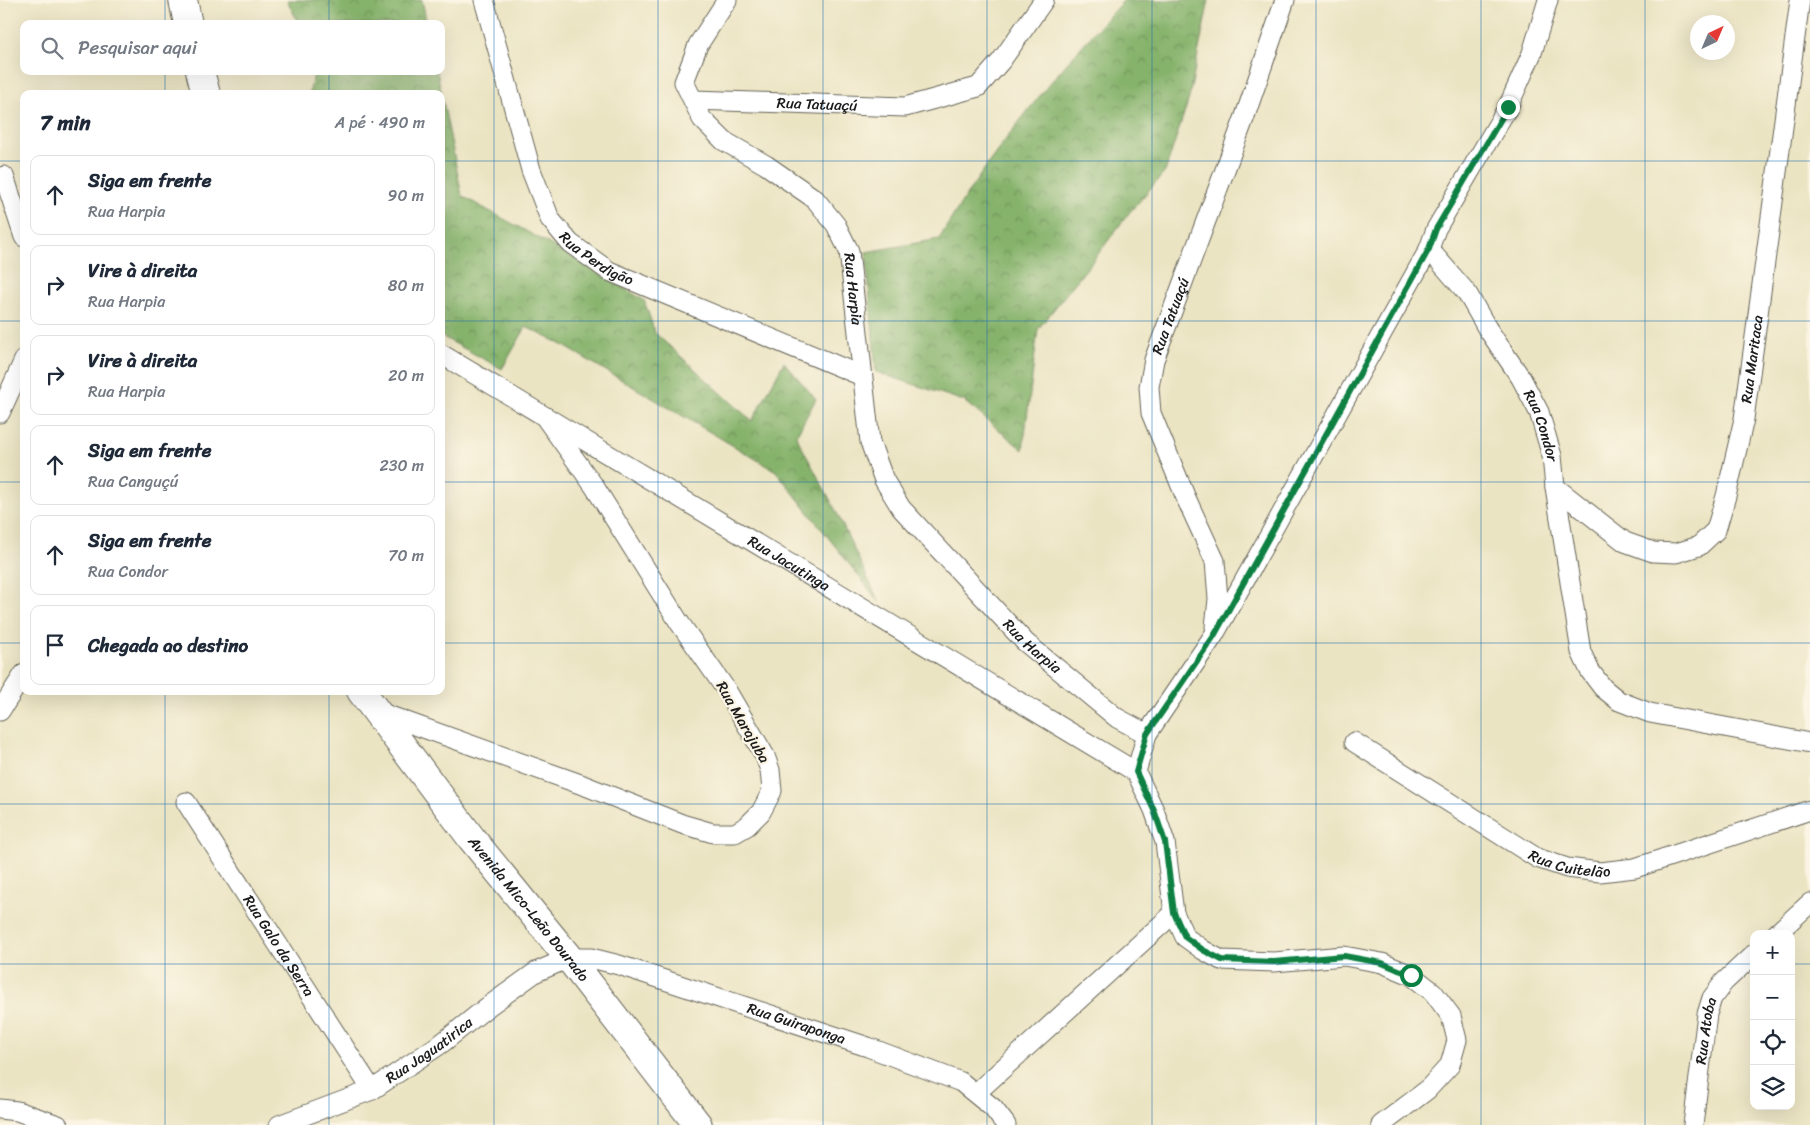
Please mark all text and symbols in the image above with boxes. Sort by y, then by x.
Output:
north arrow [1690,15,1735,60]
search box [20,20,445,75]
text: Pesquisar aqui [78,31,197,64]
icon: search [38,34,66,62]
street label: Rua Tatuaçú [776,90,859,118]
route end [1497,96,1520,119]
text: 7 min [40,104,91,142]
text: A pé · 490 m [335,108,425,137]
text: Siga em frente [88,164,211,197]
icon: ahead [41,181,69,209]
text: 90 m [388,181,424,210]
text: Rua Harpia [88,197,165,226]
street label: Rua Perdigão [552,225,638,293]
street label: Rua Harpia [836,251,870,327]
text: Vire à direita [88,254,197,287]
icon: right [41,271,69,299]
text: 80 m [388,271,424,300]
street label: Rua Tatuaçú [1144,273,1197,358]
text: Rua Harpia [88,287,165,316]
street label: Rua Maritaca [1733,313,1771,405]
text: Vire à direita [88,344,197,377]
icon: right [41,361,69,389]
text: 20 m [388,361,424,390]
text: Rua Harpia [88,377,165,406]
street label: Rua Condor [1516,385,1566,463]
text: Siga em frente [88,434,211,467]
icon: ahead [41,451,69,479]
text: 230 m [379,451,424,480]
text: Rua Canguçú [88,467,178,496]
text: Siga em frente [88,524,211,557]
street label: Rua Jacutinga [743,528,836,599]
icon: ahead [41,541,69,569]
text: 70 m [388,541,424,570]
text: Rua Condor [88,557,168,586]
street label: Rua Harpia [996,613,1068,681]
text: Chegada ao destino [88,629,248,662]
icon: arrive [41,631,69,659]
street label: Rua Marajuba [709,676,777,768]
street label: Avenida Mico-Leão Dourado [461,829,596,988]
street label: Rua Cuitelão [1523,842,1612,885]
street label: Rua Galo da Serra [236,889,322,1002]
map controls [1750,930,1795,1110]
button: + [1750,930,1795,975]
route start [1400,964,1423,987]
button: − [1750,975,1795,1020]
street label: Rua Atoba [1688,993,1725,1066]
street label: Rua Guiraponga [744,995,850,1052]
street label: Rua Jaguatirica [380,1010,479,1091]
button: locate [1750,1020,1795,1065]
button: layers [1750,1065,1795,1110]

